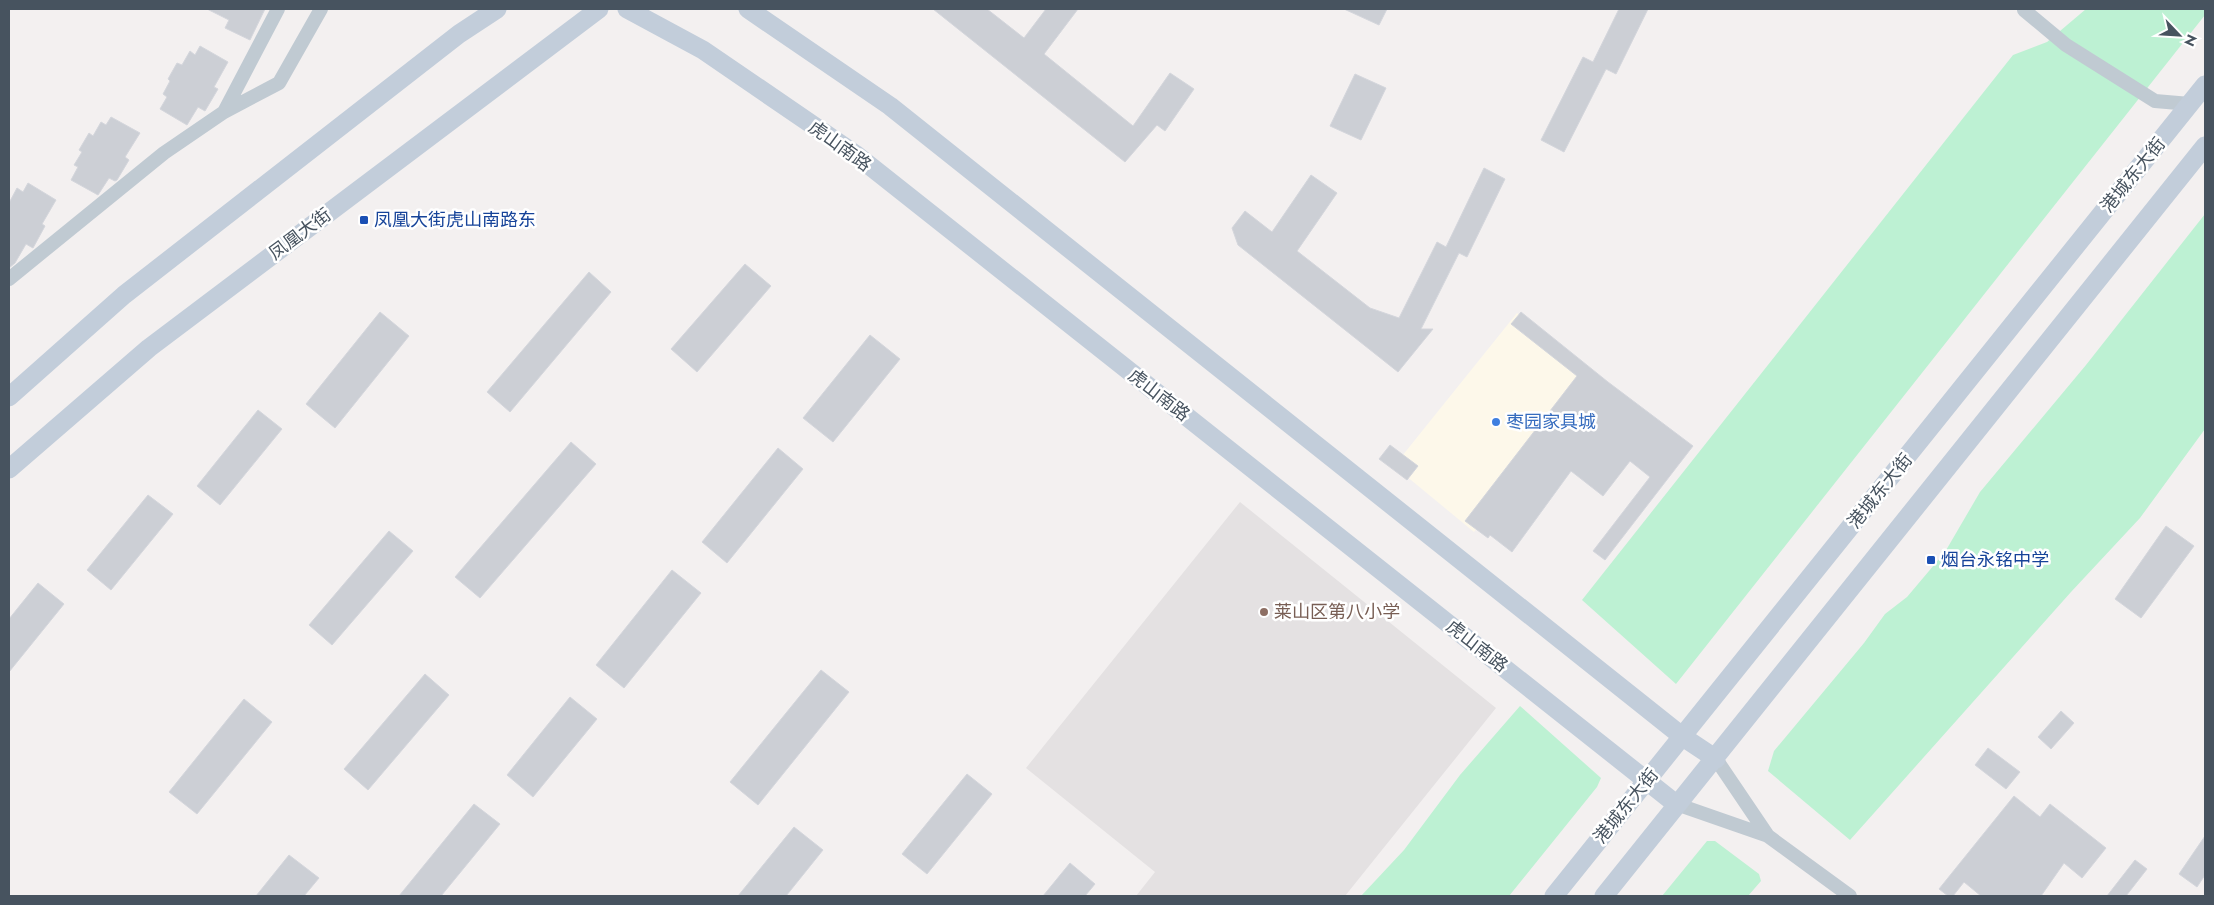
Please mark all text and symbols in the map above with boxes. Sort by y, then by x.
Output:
north arrow [2154,10,2204,60]
text: N [2179,31,2202,50]
street label: 虎山南路 [803,114,877,178]
street label: 港城东大街 [2095,132,2171,218]
street label: 凤凰大街 [263,202,337,266]
place label: 凤凰大街虎山南路东 [374,207,536,233]
marker: 凤凰大街虎山南路东 [358,214,370,226]
street label: 虎山南路 [1123,363,1195,427]
place label: 枣园家具城 [1506,409,1596,435]
marker: 枣园家具城 [1490,416,1502,428]
street label: 港城东大街 [1842,448,1918,534]
place label: 烟台永铭中学 [1941,547,2049,573]
marker: 烟台永铭中学 [1925,554,1937,566]
place label: 莱山区第八小学 [1274,599,1400,625]
marker: 莱山区第八小学 [1258,606,1270,618]
street label: 虎山南路 [1441,614,1513,678]
street label: 港城东大街 [1588,763,1664,849]

